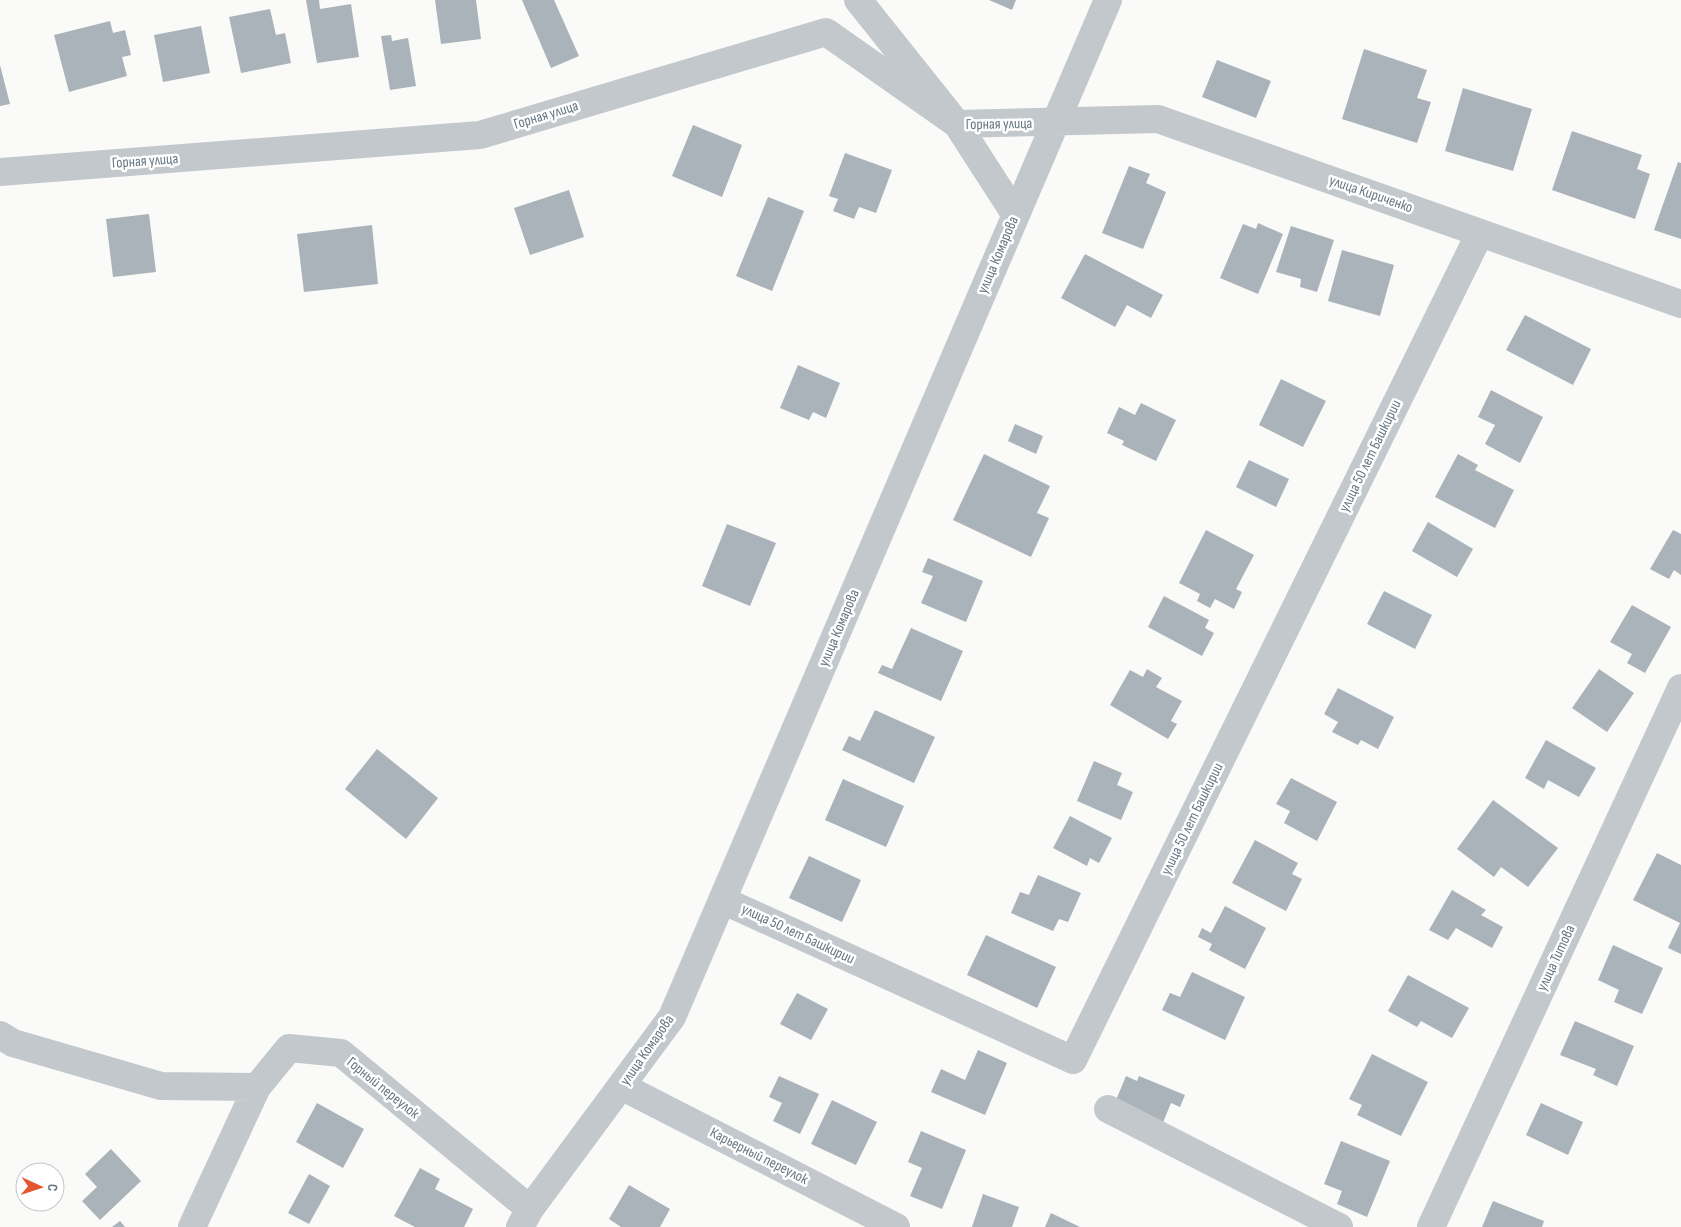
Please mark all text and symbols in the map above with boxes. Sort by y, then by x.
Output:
street label: Горная улица [511,96,581,134]
street label: Горная улица [966,114,1033,134]
street label: Горная улица [111,149,179,173]
street label: улица Кириченко [1327,171,1415,217]
street label: улица Комарова [973,213,1023,296]
street label: улица 50 лет Башкирии [1335,397,1405,515]
street label: улица Комарова [814,586,864,669]
street label: улица 50 лет Башкирии [1157,760,1227,878]
street label: улица 50 лет Башкирии [738,899,858,969]
street label: улица Титова [1532,922,1580,994]
street label: улица Комарова [616,1011,678,1089]
street label: Горный переулок [343,1053,423,1123]
street label: Карьерный переулок [707,1123,812,1189]
north arrow [15,1162,65,1212]
text: С [44,1184,61,1192]

